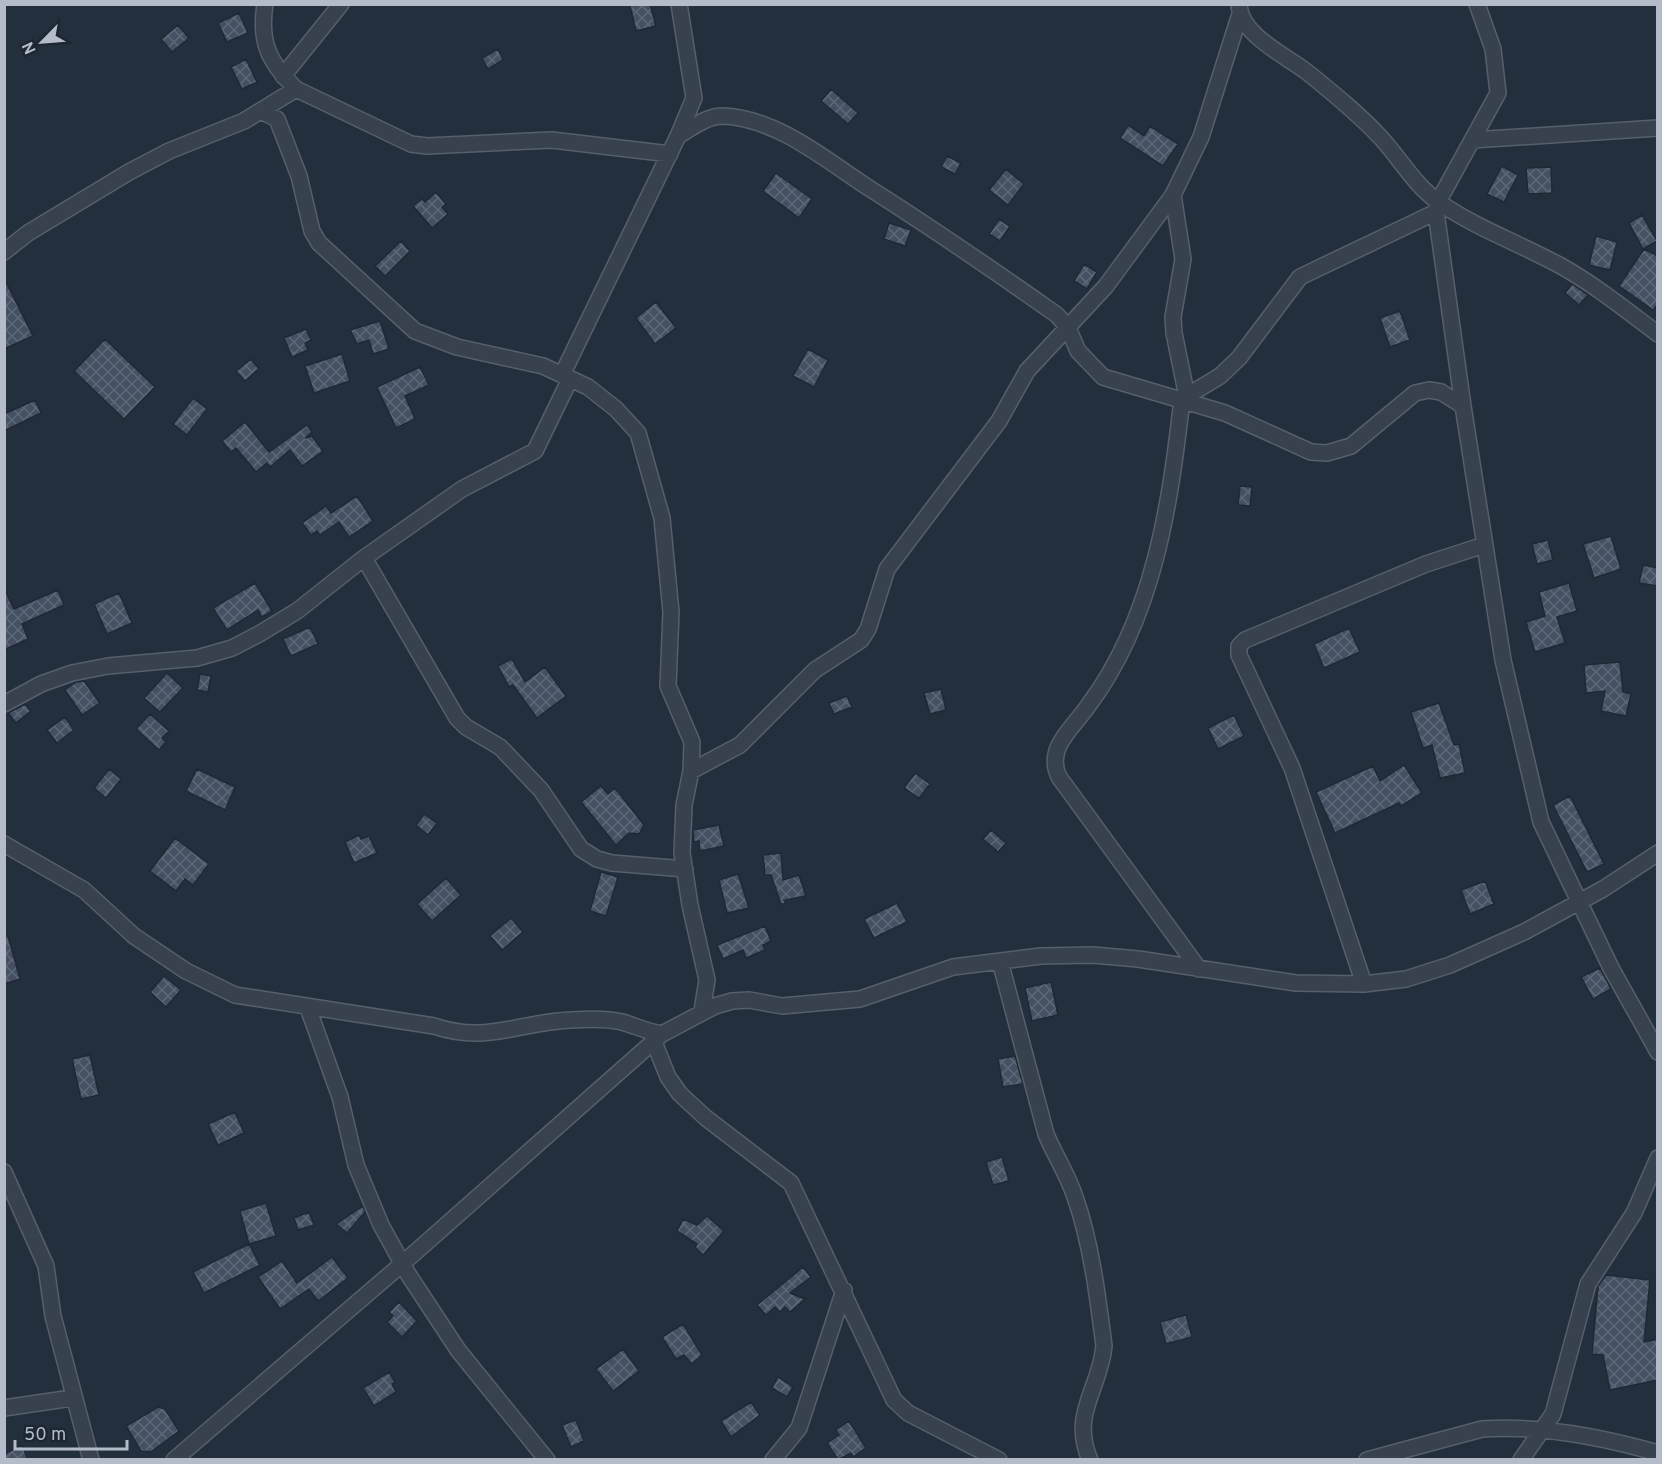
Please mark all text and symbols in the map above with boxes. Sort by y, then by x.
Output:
north arrow [12,12,72,72]
text: N [19,38,42,57]
scale bar [15,1413,128,1451]
text: 50 m [24,1424,66,1447]

